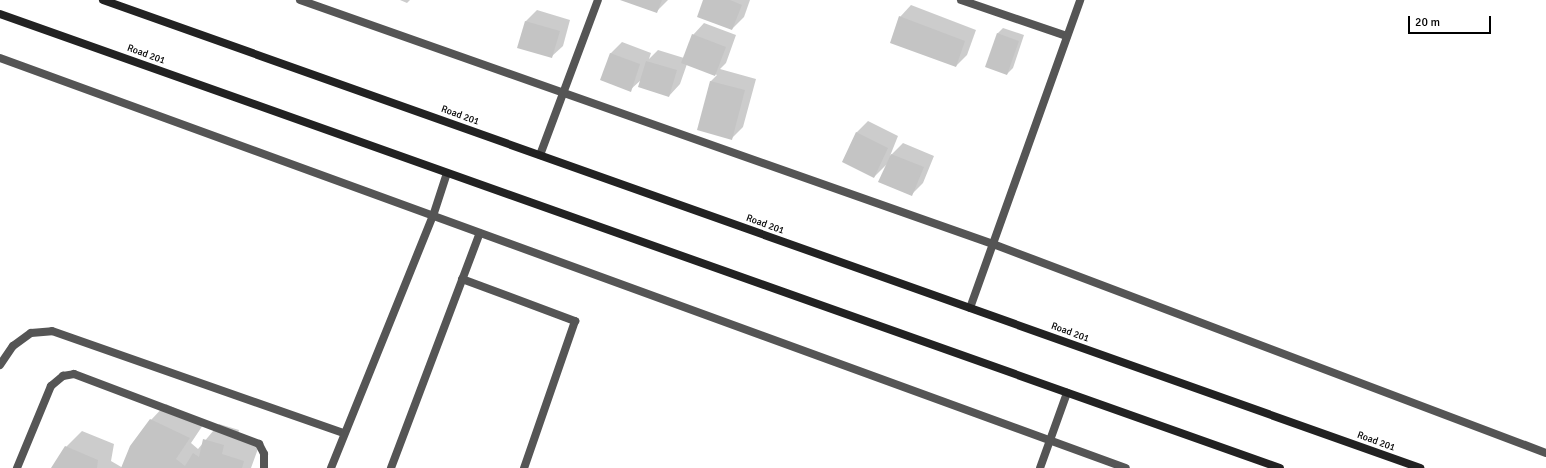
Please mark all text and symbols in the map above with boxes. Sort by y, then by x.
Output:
scale bar [1410,8,1493,34]
text: 20 m [1415,15,1440,30]
street label: Road 201 [125,43,167,67]
street label: Road 201 [439,104,481,128]
street label: Road 201 [744,213,786,237]
street label: Road 201 [1049,321,1091,345]
street label: Road 201 [1355,430,1397,454]

